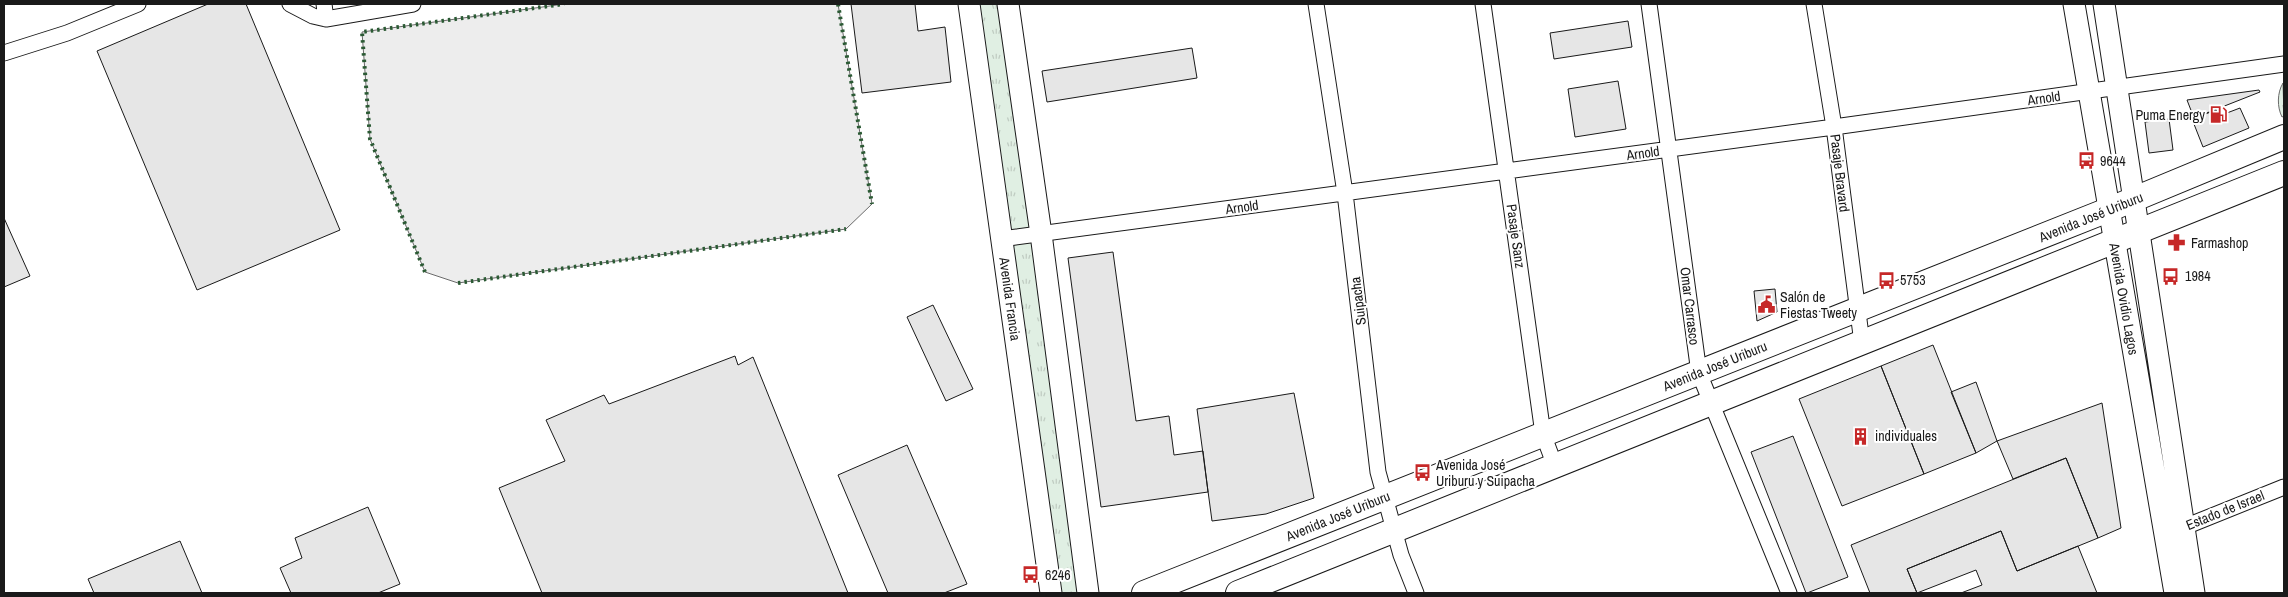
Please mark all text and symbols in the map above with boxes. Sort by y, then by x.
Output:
street label: Arnold [2025,87,2062,109]
fuel station icon: Puma Energy [2209,105,2229,125]
place label: Puma Energy [2135,106,2205,124]
street label: Pasaje Bravard [1826,133,1854,213]
street label: Arnold [1624,142,1661,164]
bus stop icon: 9644 [2076,151,2096,171]
place label: 9644 [2100,152,2126,170]
street label: Avenida José Uriburu [2035,188,2146,246]
street label: Arnold [1223,196,1260,218]
street label: Pasaje Sanz [1503,203,1529,269]
pharmacy icon: Farmashop [2167,233,2187,253]
place label: Farmashop [2191,234,2249,252]
street label: Avenida Ovidio Lagos [2105,241,2143,357]
street label: Avenida Francia [995,255,1025,342]
street label: Omar Carrasco [1676,266,1704,346]
bus stop icon: 1984 [2161,266,2181,286]
place label: 1984 [2185,267,2211,285]
bus stop icon: 5753 [1876,270,1896,290]
place label: 5753 [1900,271,1926,289]
street label: Suipacha [1346,275,1370,326]
place label: Salón de Fiestas Tweety [1780,288,1857,322]
public building icon: Salón de Fiestas Tweety [1756,295,1776,315]
street label: Avenida José Uriburu [1659,337,1770,395]
building icon: individuales [1851,426,1871,446]
place label: individuales [1875,427,1937,445]
place label: Avenida José Uriburu y Suipacha [1435,456,1536,490]
bus stop icon: Avenida José Uriburu y Suipacha [1412,463,1432,483]
street label: Estado de Israel [2183,486,2267,534]
street label: Avenida José Uriburu [1282,487,1393,545]
bus stop icon: 6246 [1021,565,1041,585]
place label: 6246 [1045,566,1071,584]

